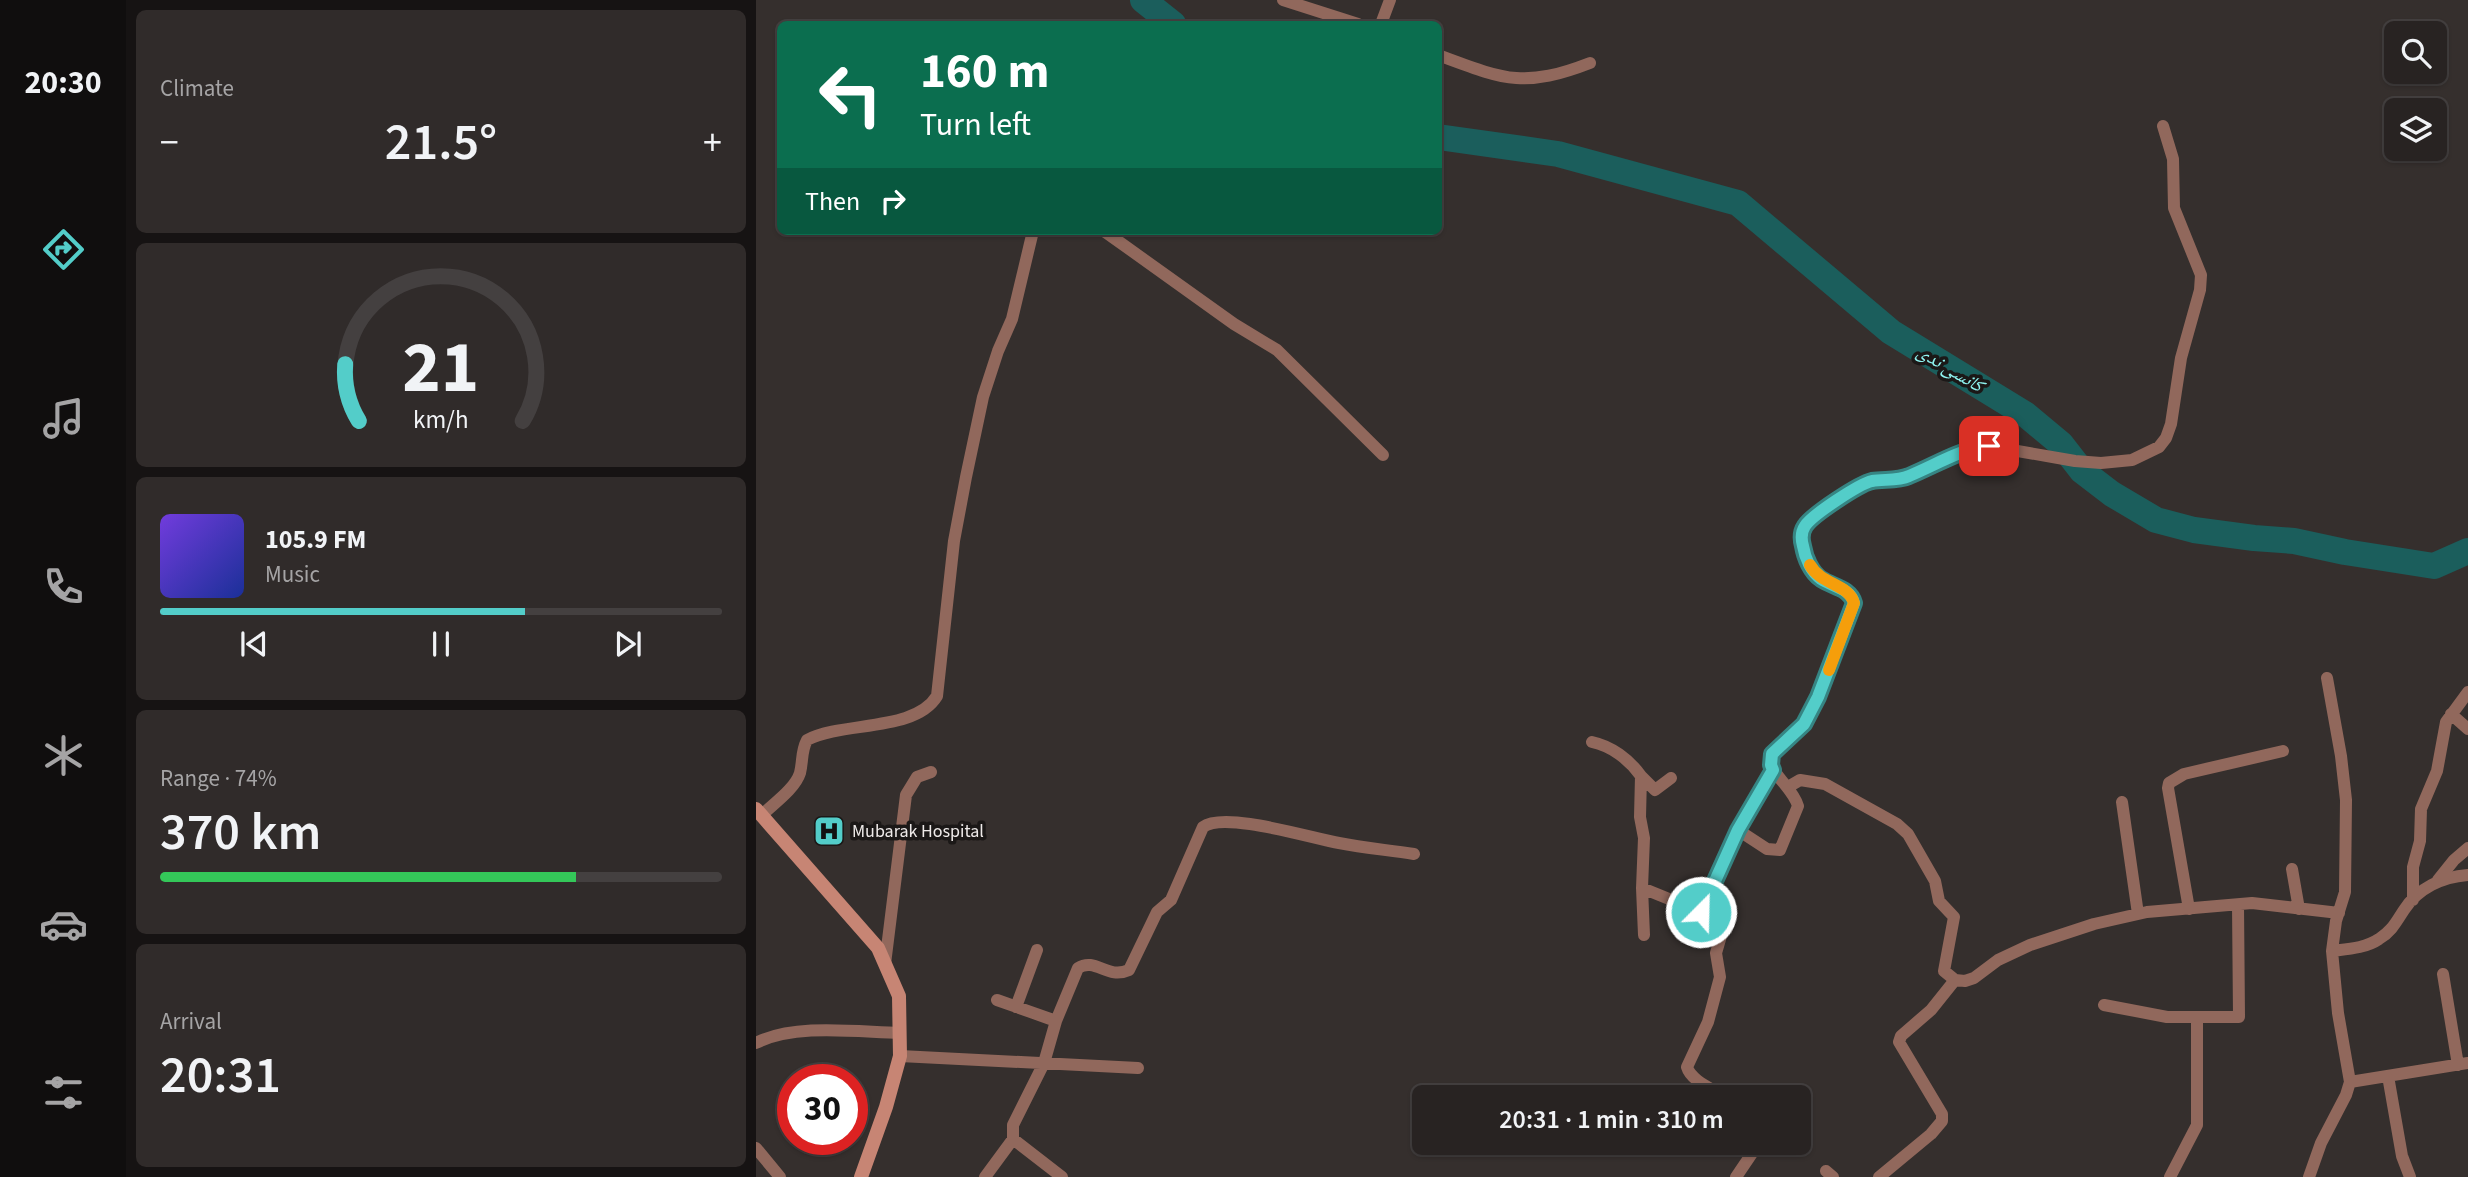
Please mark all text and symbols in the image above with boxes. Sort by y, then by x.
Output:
map controls [2384,21,2447,161]
button: search [2384,21,2447,84]
text: 160 m [920,37,1049,107]
icon: left [805,49,896,140]
text: 20:30 [24,60,102,106]
text: Climate [160,72,234,105]
button: layers [2384,98,2447,161]
text: Turn left [920,102,1031,148]
text: 21.5° [385,106,497,180]
text: − [160,116,179,170]
text: + [703,116,722,170]
icon: right [874,182,912,220]
text: Then [805,183,860,220]
icon: directions [39,225,88,274]
text: 21 [403,317,479,421]
water label: کانسی ندی [1912,339,1991,401]
icon: music [39,394,88,443]
text: km/h [413,402,469,438]
pin [1959,416,2019,476]
icon: arrive [1970,427,2008,465]
text: 105.9 FM [265,521,366,558]
text: Music [265,558,320,591]
icon: phone [39,562,88,611]
icon: previous [235,625,273,663]
icon: pause [422,625,460,663]
icon: next [609,625,647,663]
icon: climate [39,731,88,780]
text: Range · 74% [160,762,277,795]
text: 370 km [160,796,321,870]
hospital icon: Mubarak Hospital [812,814,846,848]
place label: Mubarak Hospital [852,819,984,844]
position arrow [1664,875,1738,949]
icon: car [39,900,88,949]
text: Arrival [160,1005,222,1038]
text: 20:31 [160,1039,281,1113]
speed limit sign: 30 [777,1064,868,1155]
icon: filters [39,1068,88,1117]
text: 20:31 · 1 min · 310 m [1499,1101,1724,1138]

